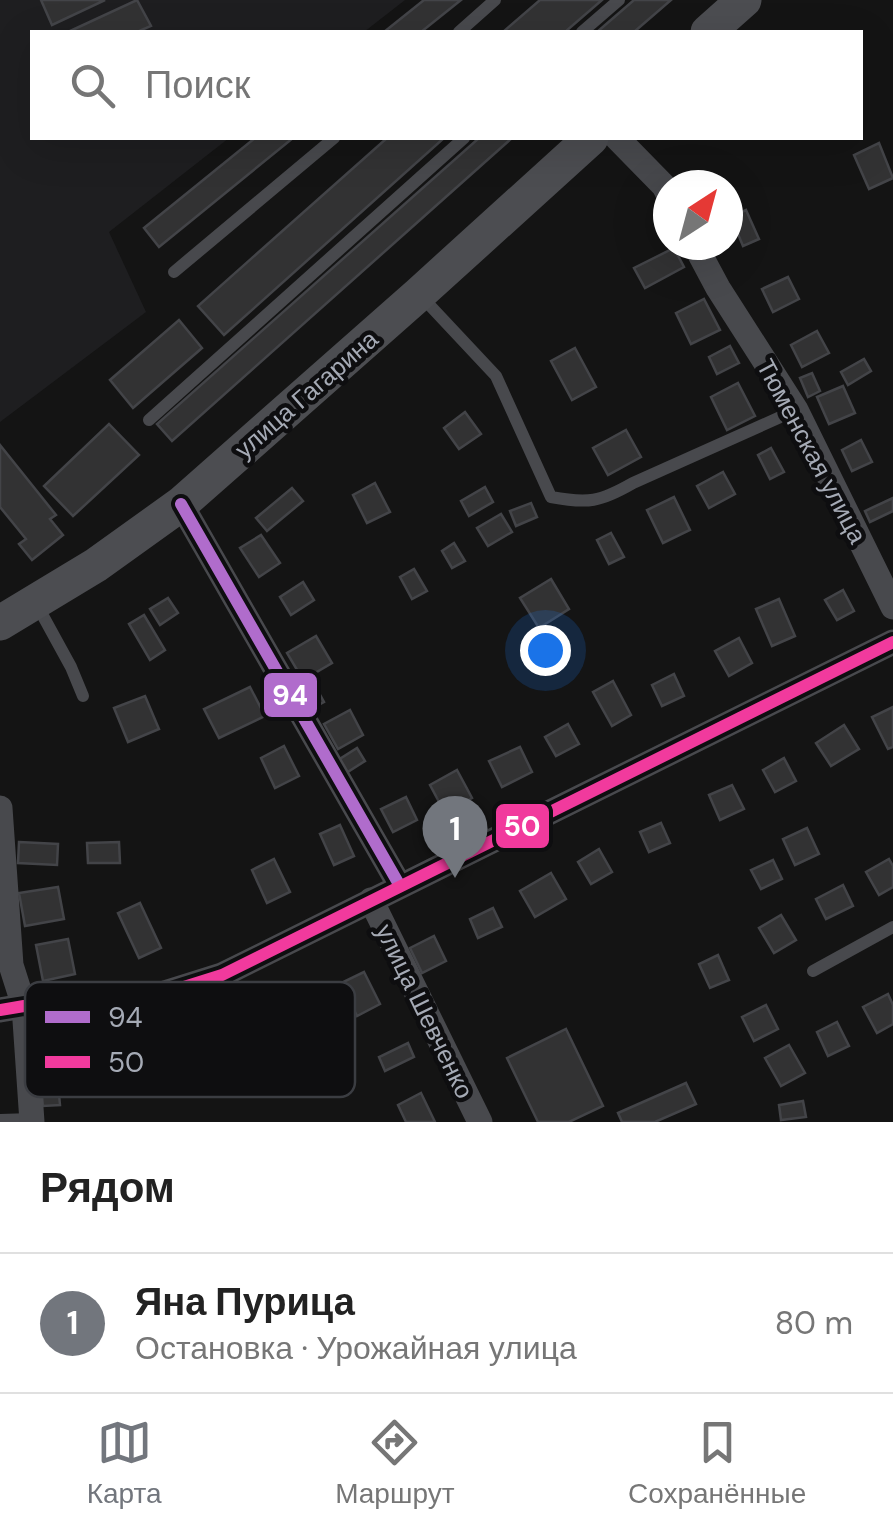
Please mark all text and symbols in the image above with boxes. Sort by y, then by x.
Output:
search box [30,30,863,140]
icon: search [65,58,120,113]
text: Поиск [145,60,250,110]
north arrow [653,170,743,260]
street label: улица Гагарина [228,323,385,466]
street label: Тюменская улица [749,353,874,549]
your location [520,625,571,676]
line badge: 94 [262,671,319,719]
text: 94 [272,677,308,714]
pin: 1 [422,796,488,878]
line badge: 50 [494,802,551,850]
text: 50 [503,808,541,845]
street label: улица Шевченко [368,919,481,1104]
legend [25,982,355,1097]
text: 94 [108,999,143,1036]
text: 50 [108,1044,144,1081]
text: Рядом [40,1160,175,1215]
text: Яна Пурица [135,1277,355,1327]
text: 1 [67,1302,78,1344]
text: 80 m [775,1302,853,1344]
text: Остановка · Урожайная улица [135,1327,577,1369]
tab: Карта [87,1415,162,1512]
tab: Маршрут [335,1415,454,1512]
tab: Сохранённые [628,1415,806,1512]

